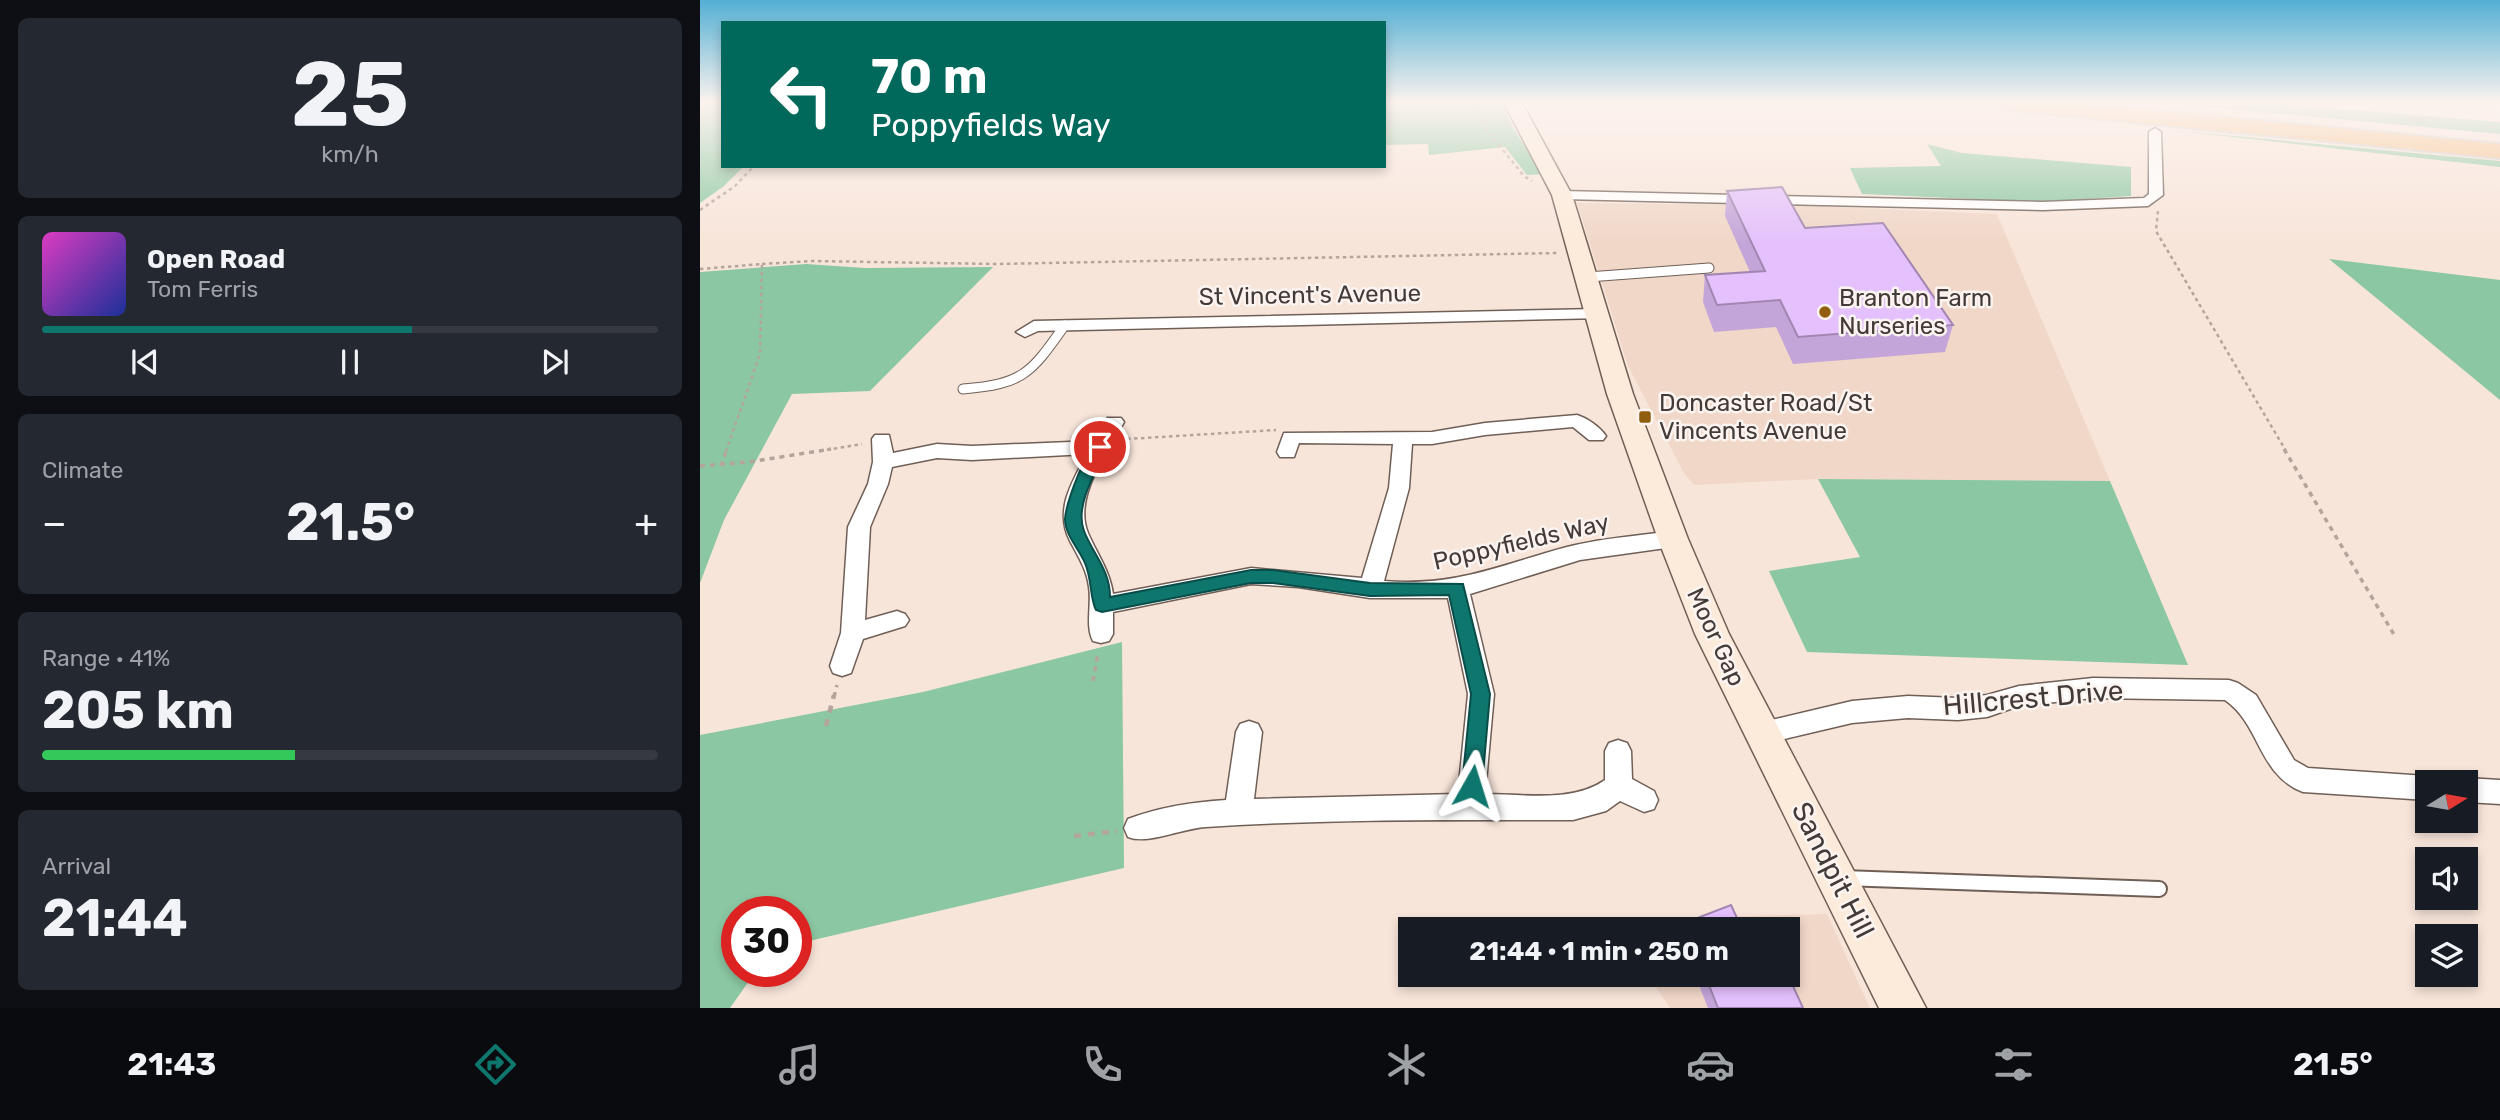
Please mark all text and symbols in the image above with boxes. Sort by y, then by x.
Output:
text: 25 [291,40,409,148]
text: 70 m [871,47,988,105]
icon: left [756,49,847,140]
text: Poppyfields Way [871,106,1111,144]
text: km/h [321,140,379,168]
text: Open Road [147,244,285,275]
text: Tom Ferris [147,275,258,303]
street label: St Vincent's Avenue [1199,279,1421,311]
place label: Branton Farm Nurseries [1839,284,1992,340]
marker: Branton Farm Nurseries [1817,304,1833,320]
icon: previous [126,343,164,381]
icon: pause [331,343,369,381]
icon: next [536,343,574,381]
place label: Doncaster Road/St Vincents Avenue [1659,389,1872,445]
marker: Doncaster Road/St Vincents Avenue [1637,409,1653,425]
pin [1070,417,1130,477]
icon: arrive [1081,428,1119,466]
text: Climate [42,456,123,484]
text: 21.5° [286,491,415,553]
text: − [42,500,67,546]
text: + [634,500,658,546]
street label: Poppyfields Way [1430,508,1612,576]
street label: Moor Gap [1681,584,1751,690]
text: Range · 41% [42,644,170,672]
street label: Hillcrest Drive [1941,674,2125,722]
text: 205 km [42,679,234,741]
position arrow [1435,749,1509,823]
north arrow [2415,770,2478,833]
map controls [2415,770,2478,987]
street label: Sandpit Hill [1785,797,1881,943]
button: sound [2415,847,2478,910]
text: Arrival [42,852,111,880]
text: 21:44 [42,887,188,949]
speed limit sign: 30 [721,896,812,987]
button: layers [2415,924,2478,987]
text: 21:44 · 1 min · 250 m [1469,936,1729,967]
icon: directions [471,1040,520,1089]
icon: music [775,1040,824,1089]
icon: phone [1078,1040,1127,1089]
icon: climate [1382,1040,1431,1089]
icon: car [1686,1040,1735,1089]
icon: filters [1989,1040,2038,1089]
text: 21:43 [127,1045,216,1083]
text: 21.5° [2293,1045,2373,1083]

